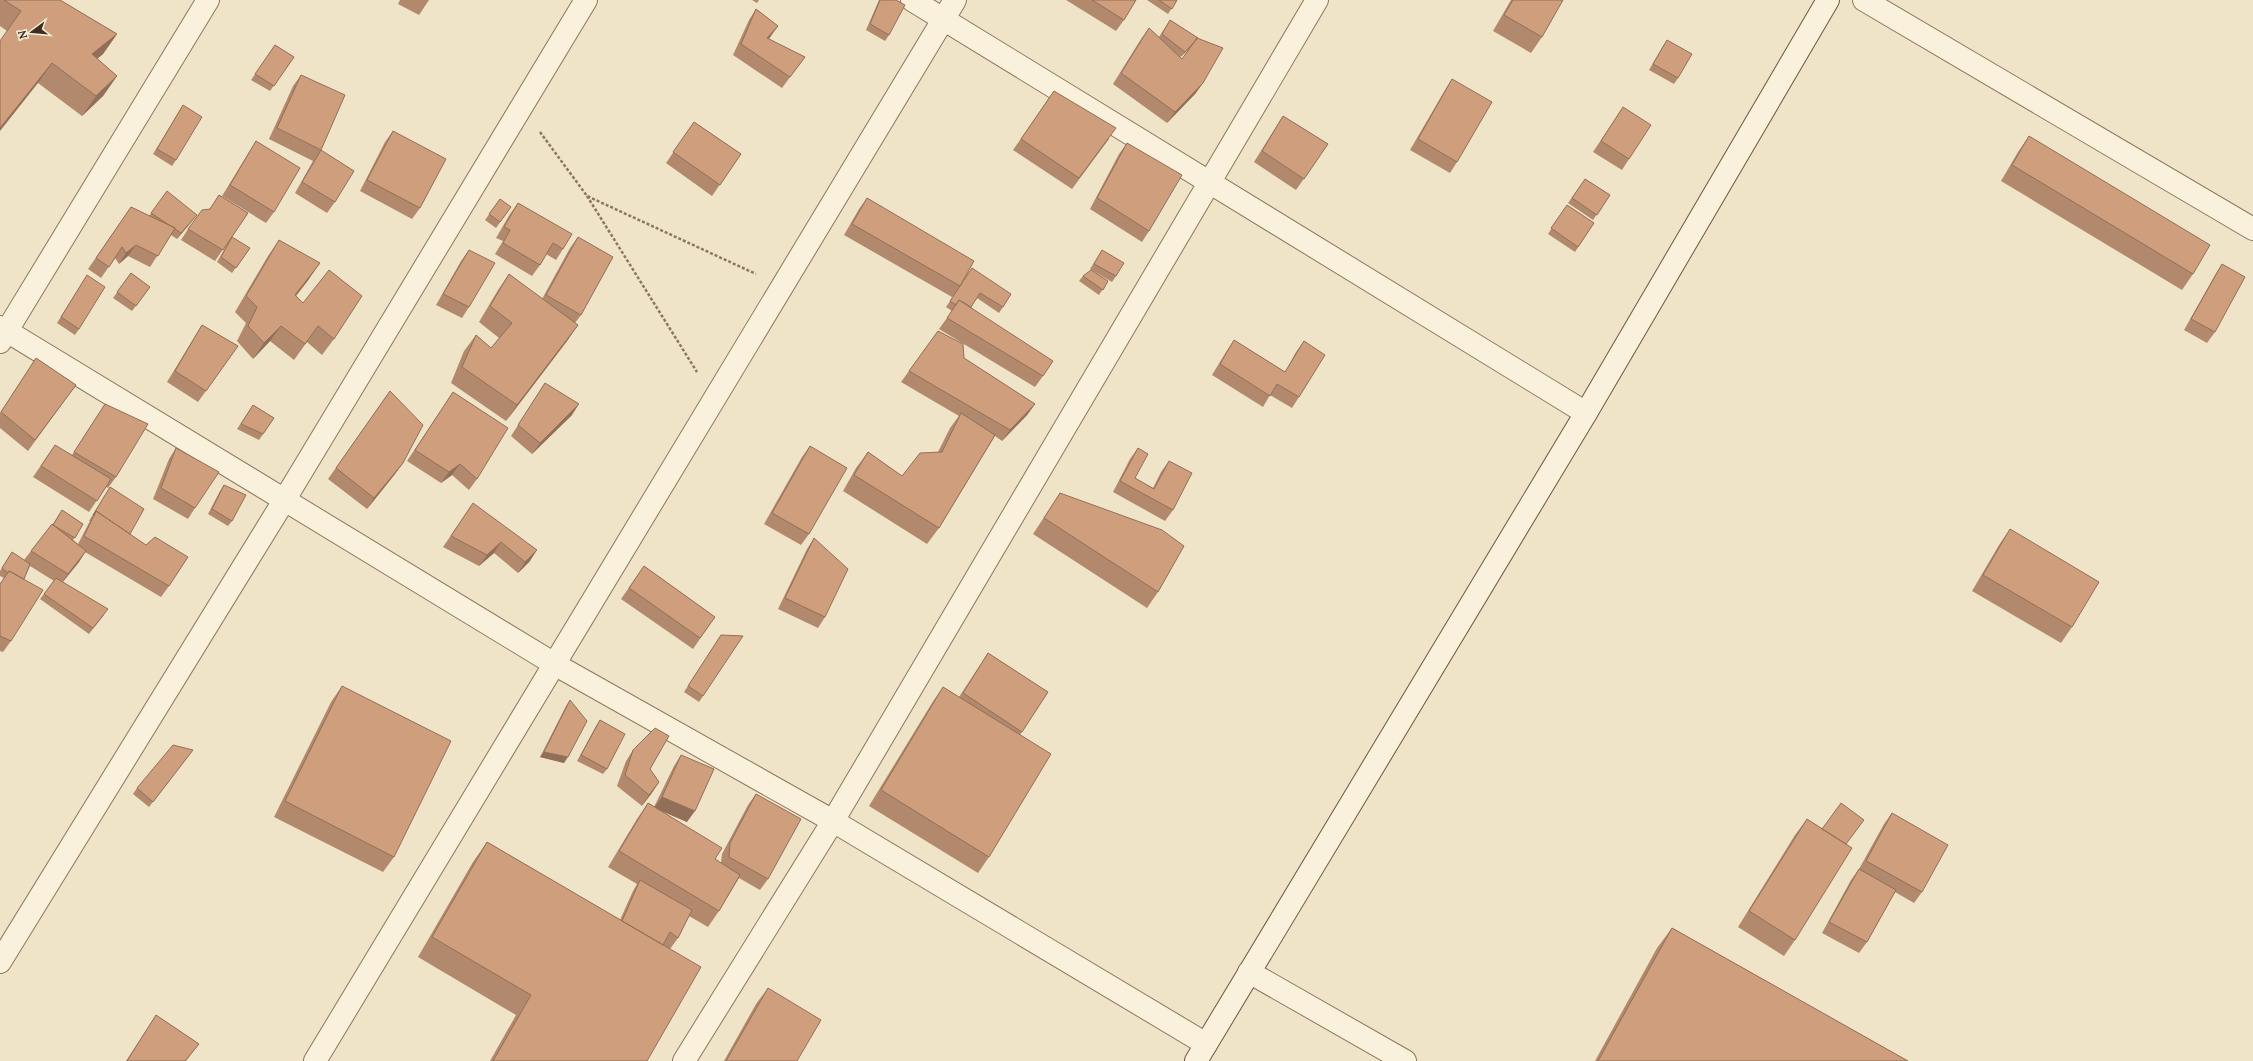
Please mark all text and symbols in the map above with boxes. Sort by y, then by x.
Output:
north arrow [12,12,52,52]
text: N [14,28,30,41]

